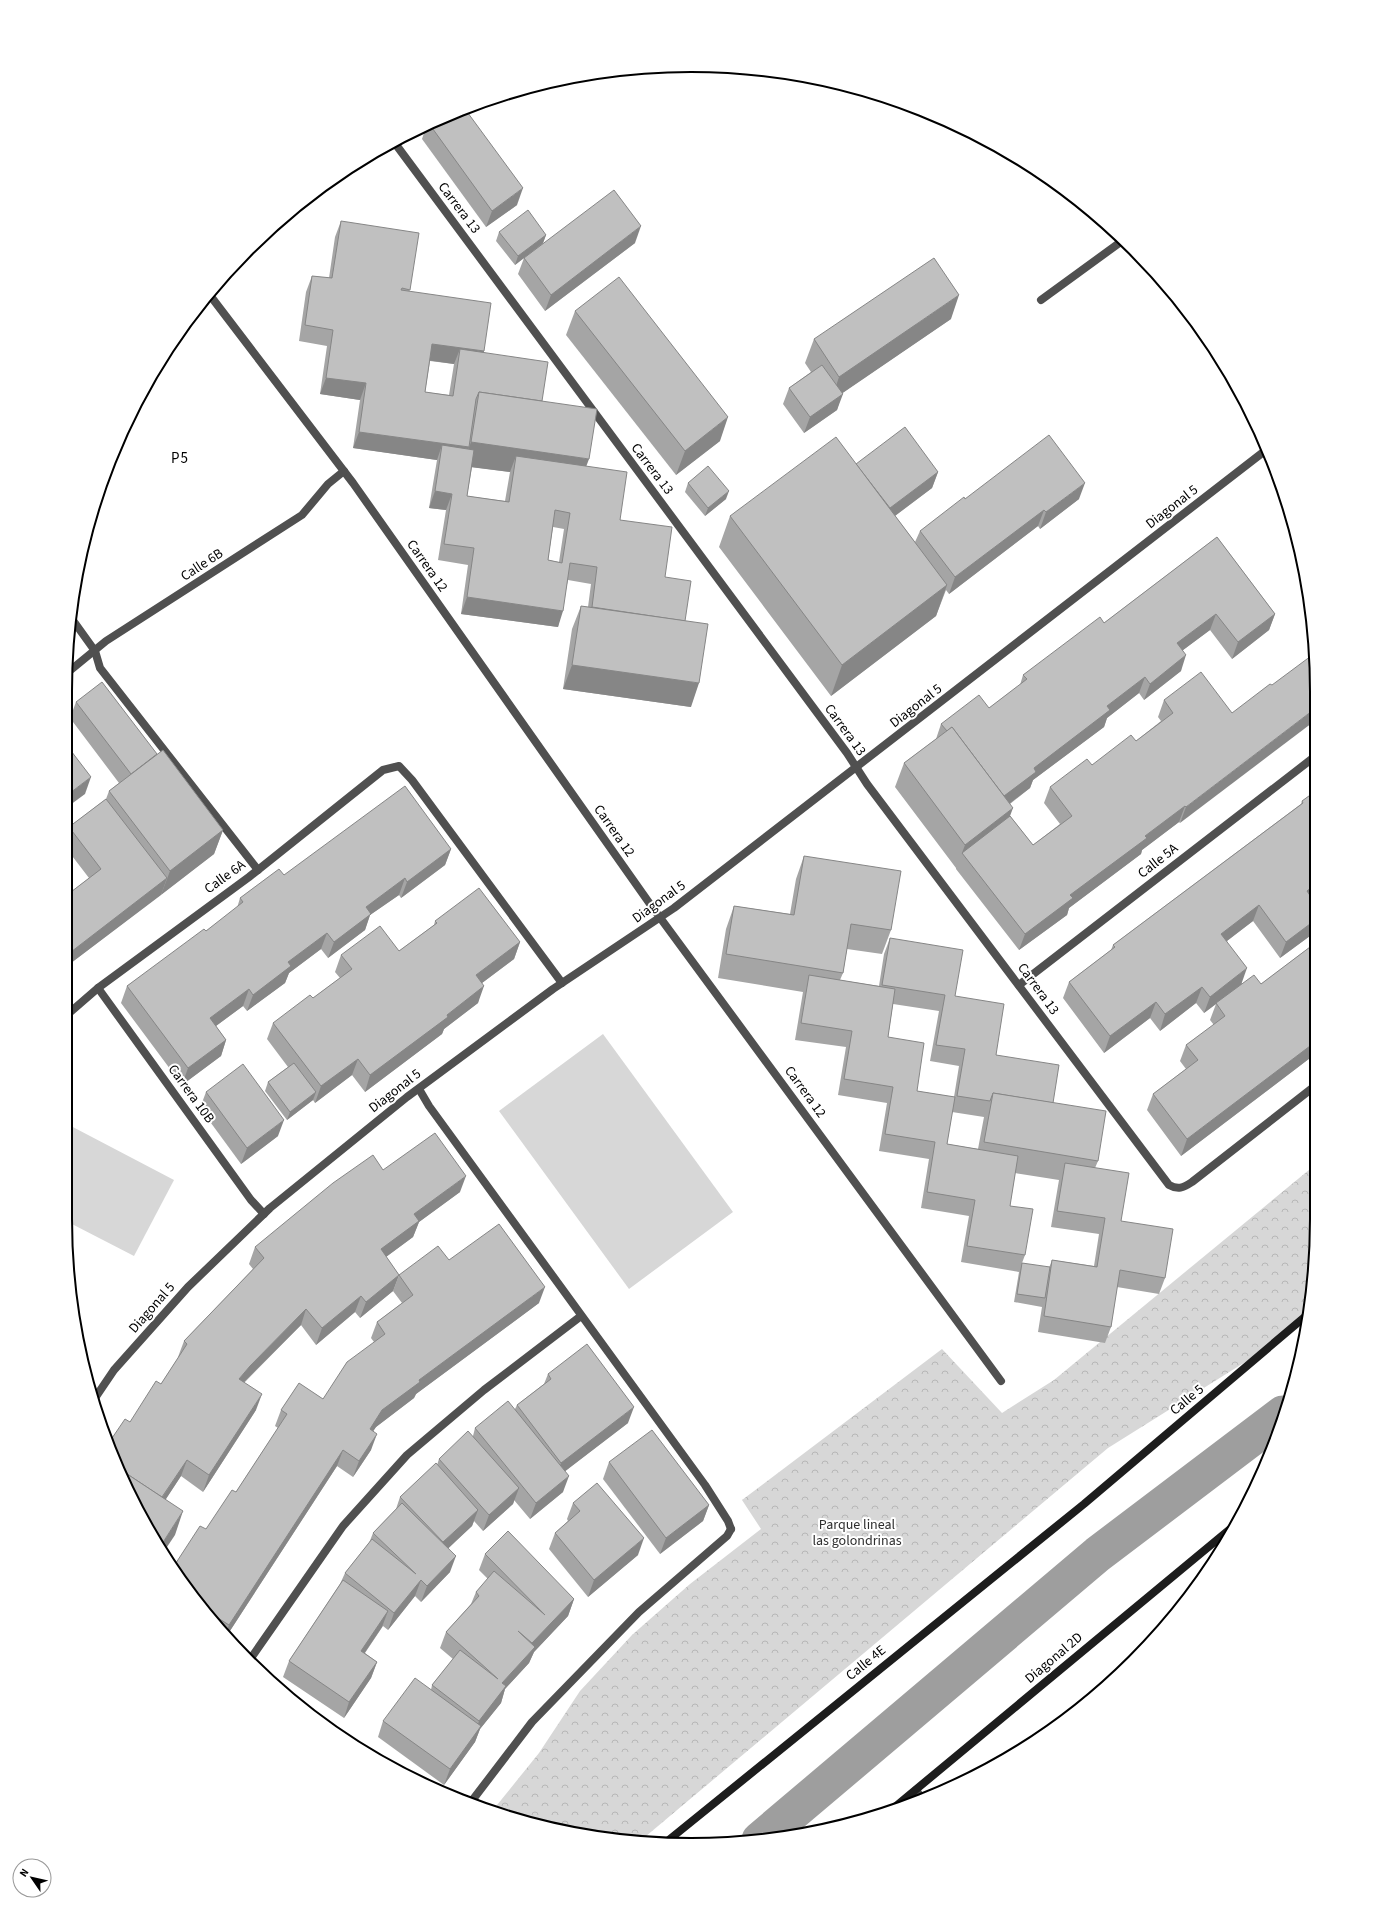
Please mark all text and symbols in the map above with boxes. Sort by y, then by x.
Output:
street label: Carrera 13 [433,178,485,238]
street label: Carrera 13 [626,439,678,499]
district label: P5 [171,448,189,469]
street label: Diagonal 5 [1142,480,1202,534]
street label: Carrera 12 [402,536,452,596]
street label: Calle 6B [177,544,227,586]
street label: Diagonal 5 [886,679,946,733]
street label: Carrera 13 [819,700,871,760]
street label: Carrera 12 [589,801,639,861]
street label: Calle 5A [1134,839,1183,883]
street label: Calle 6A [200,855,250,899]
street label: Diagonal 5 [628,876,690,928]
street label: Carrera 13 [1012,959,1064,1019]
street label: Carrera 10B [163,1061,219,1127]
street label: Carrera 12 [779,1062,831,1122]
street label: Diagonal 5 [365,1064,425,1118]
street label: Diagonal 5 [124,1278,180,1338]
street label: Calle 5 [1166,1380,1208,1420]
park label: Parque lineal las golondrinas [812,1515,902,1551]
street label: Diagonal 2D [1021,1628,1087,1688]
street label: Calle 4E [842,1641,890,1685]
north arrow [12,1858,52,1898]
text: N [16,1865,32,1880]

